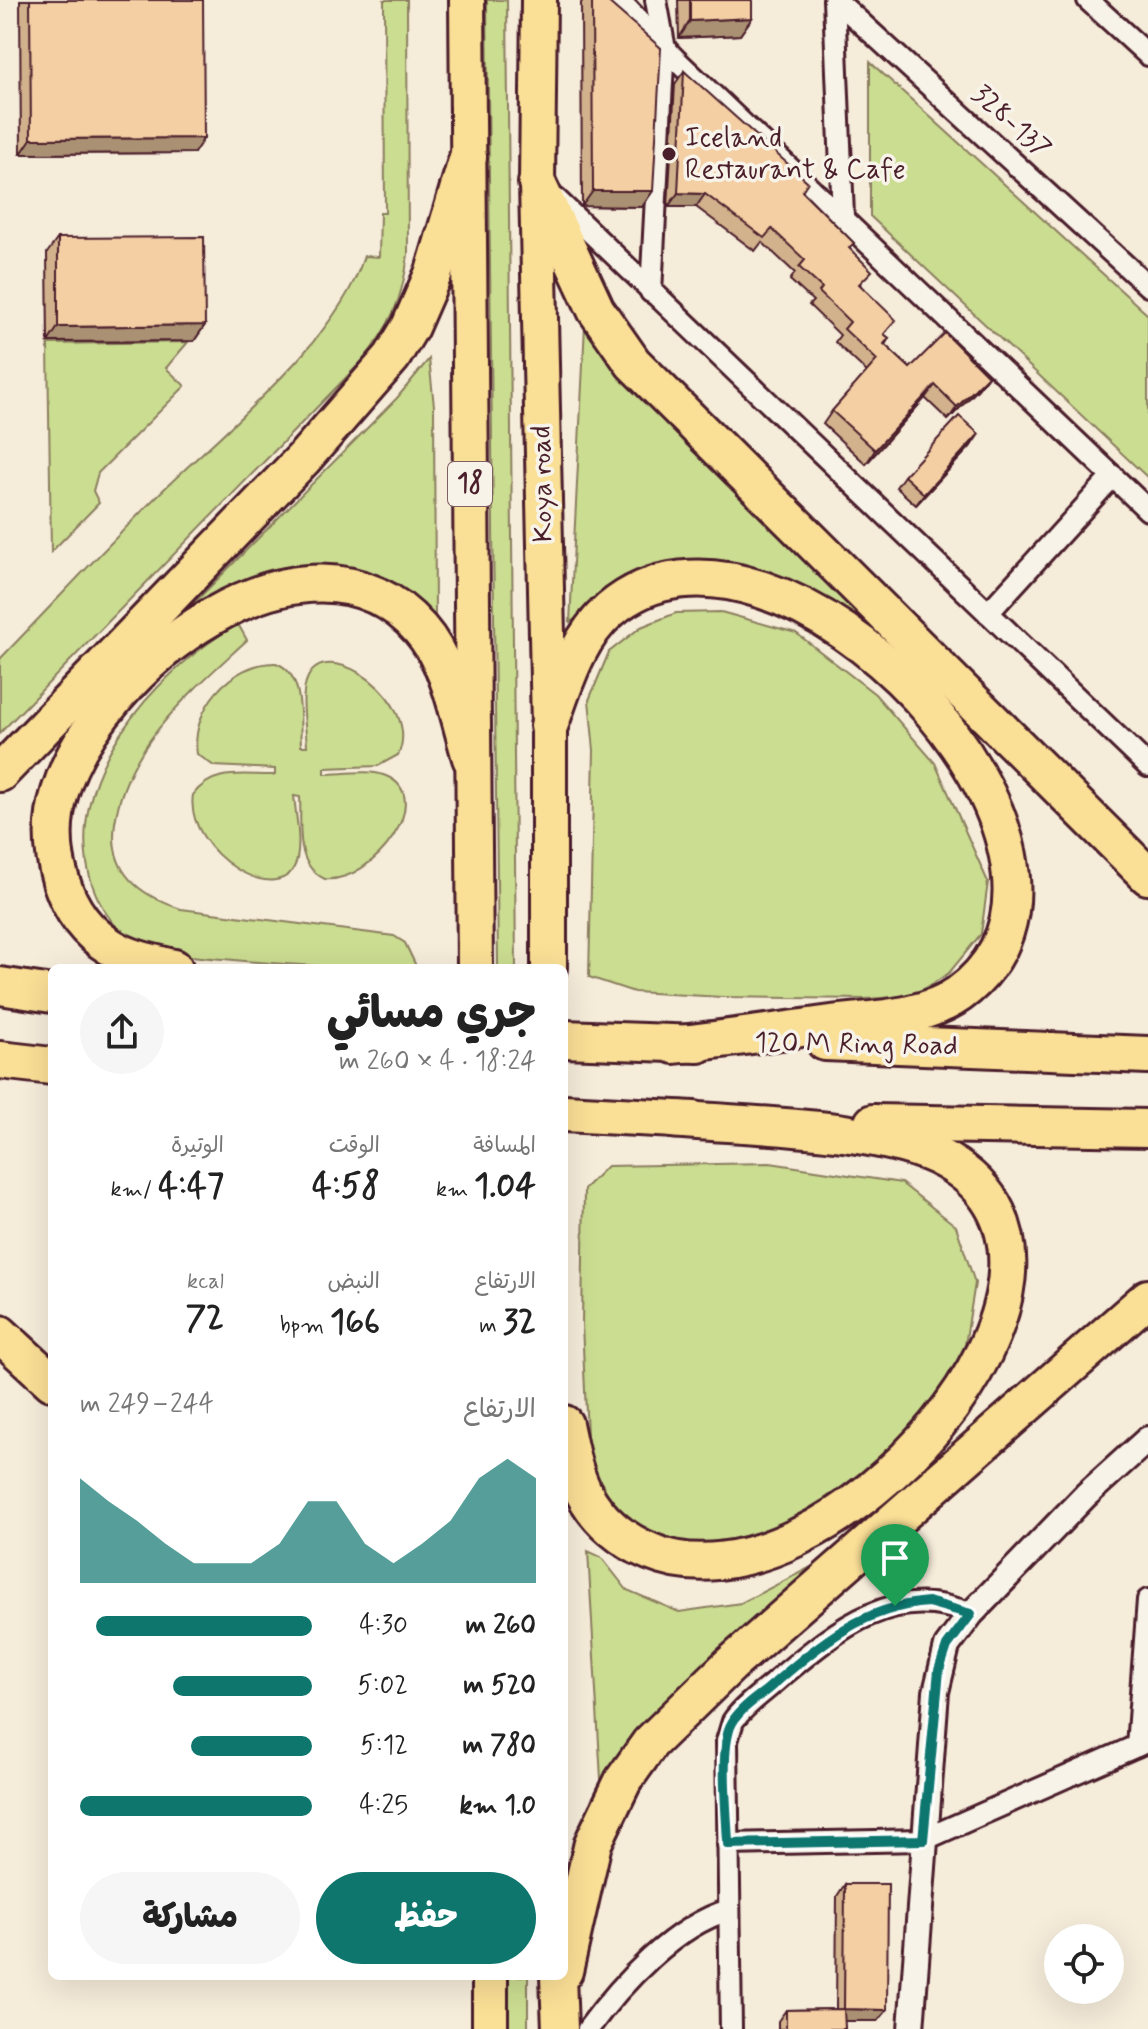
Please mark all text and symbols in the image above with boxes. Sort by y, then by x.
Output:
street label: 328-137 [963,76,1059,168]
place label: Iceland Restaurant & Cafe [685,120,906,189]
marker: Iceland Restaurant & Cafe [660,145,678,163]
street label: Koya road [523,425,563,543]
road number: 18 [448,462,492,506]
text: جري مسائي [327,986,536,1044]
button: share [80,990,164,1074]
street label: 120 M Ring Road [754,1025,958,1065]
text: 18:24 · 4 × 260 m [339,1045,536,1079]
text: الوتيرة [171,1132,224,1160]
text: الوقت [329,1132,380,1160]
text: المسافة [473,1132,536,1160]
text: 4:47 [158,1164,224,1209]
text: 4:58 [312,1164,380,1209]
text: 1.04 [474,1164,536,1209]
text: /km [111,1176,158,1204]
text: km [436,1176,474,1204]
text: kcal [187,1268,224,1296]
text: النبض [327,1268,380,1296]
text: الارتفاع [474,1268,536,1296]
text: 72 [185,1296,224,1341]
text: 166 [330,1300,380,1345]
text: 32 [503,1300,536,1345]
text: bpm [280,1312,330,1340]
text: m [479,1312,503,1340]
text: 244–249 m [80,1388,214,1422]
text: الارتفاع [463,1393,536,1427]
pin [861,1524,929,1606]
icon: arrive [873,1536,917,1580]
text: 4:30 [359,1609,408,1643]
text: 260 m [466,1609,536,1643]
text: 5:02 [357,1669,408,1703]
text: 520 m [463,1669,536,1703]
text: 5:12 [360,1729,408,1763]
text: 780 m [463,1729,536,1763]
text: 4:25 [359,1789,408,1823]
text: 1.0 km [459,1789,536,1823]
button: مشاركة [80,1872,300,1964]
button: حفظ [316,1872,536,1964]
map controls [1044,1924,1124,2004]
button: locate [1044,1924,1124,2004]

